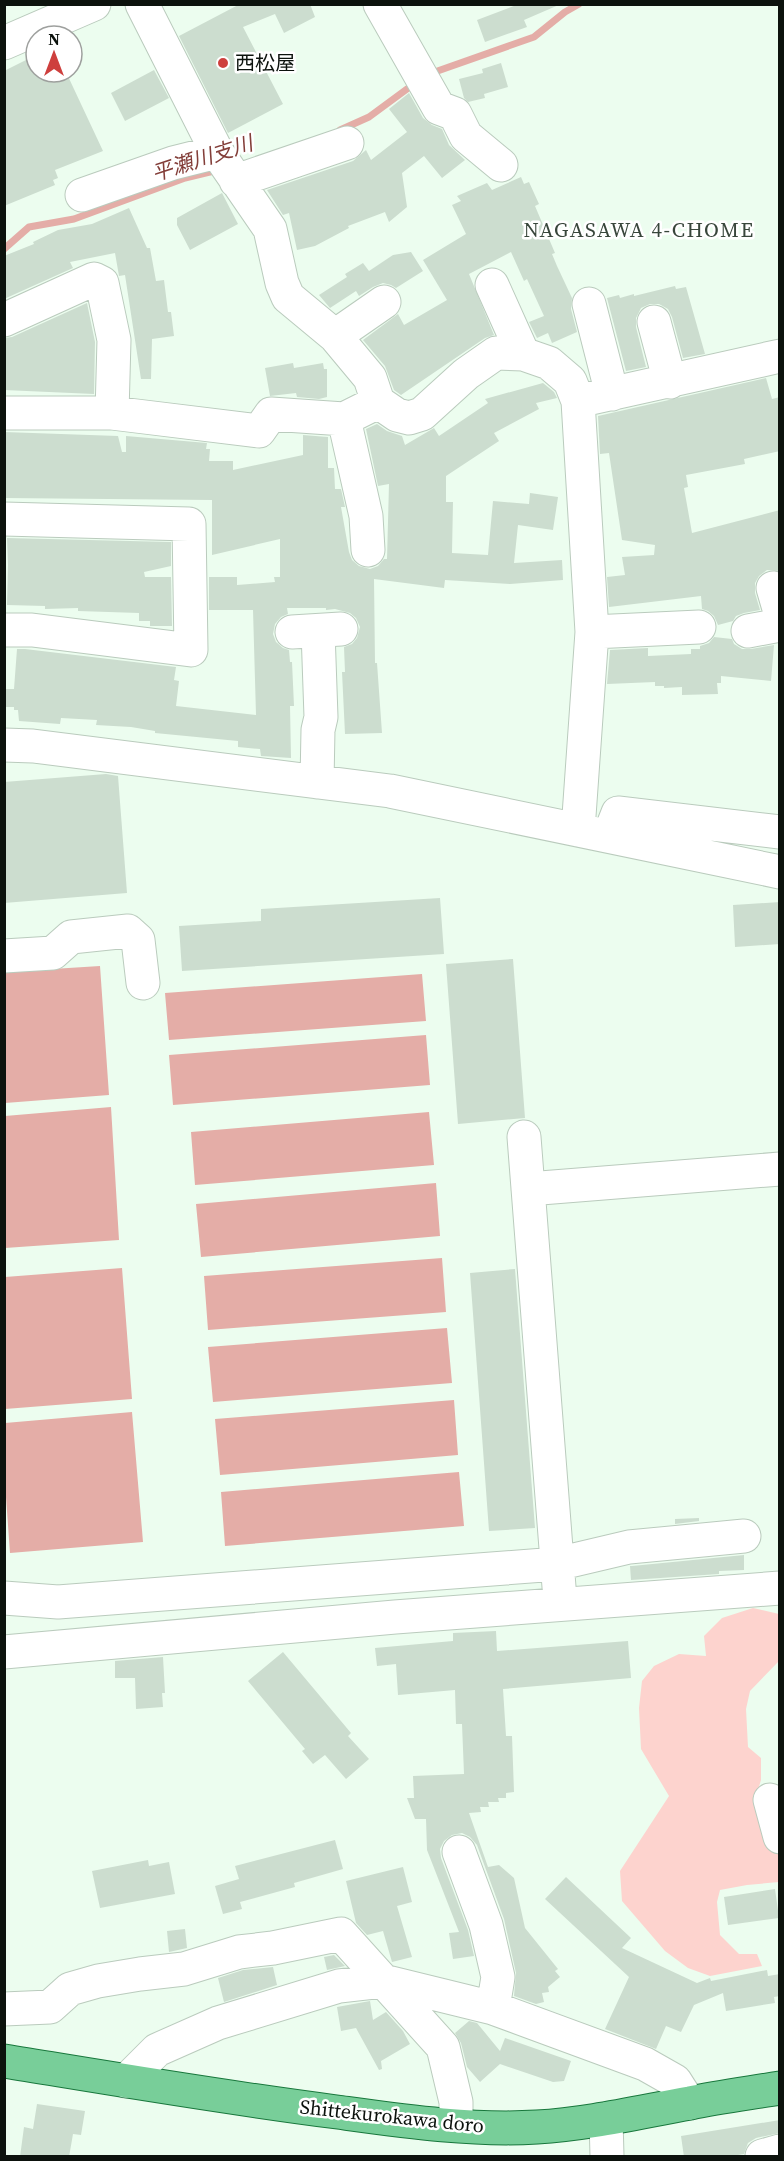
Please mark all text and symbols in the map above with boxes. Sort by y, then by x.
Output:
north arrow [24,24,84,84]
text: N [48,28,60,50]
place label: 西松屋 [235,49,295,77]
marker: 西松屋 [216,56,230,70]
water label: 平瀬川支川 [148,127,258,188]
district label: NAGASAWA 4-CHOME [523,215,755,244]
street label: Shittekurokawa doro [299,2092,485,2140]

